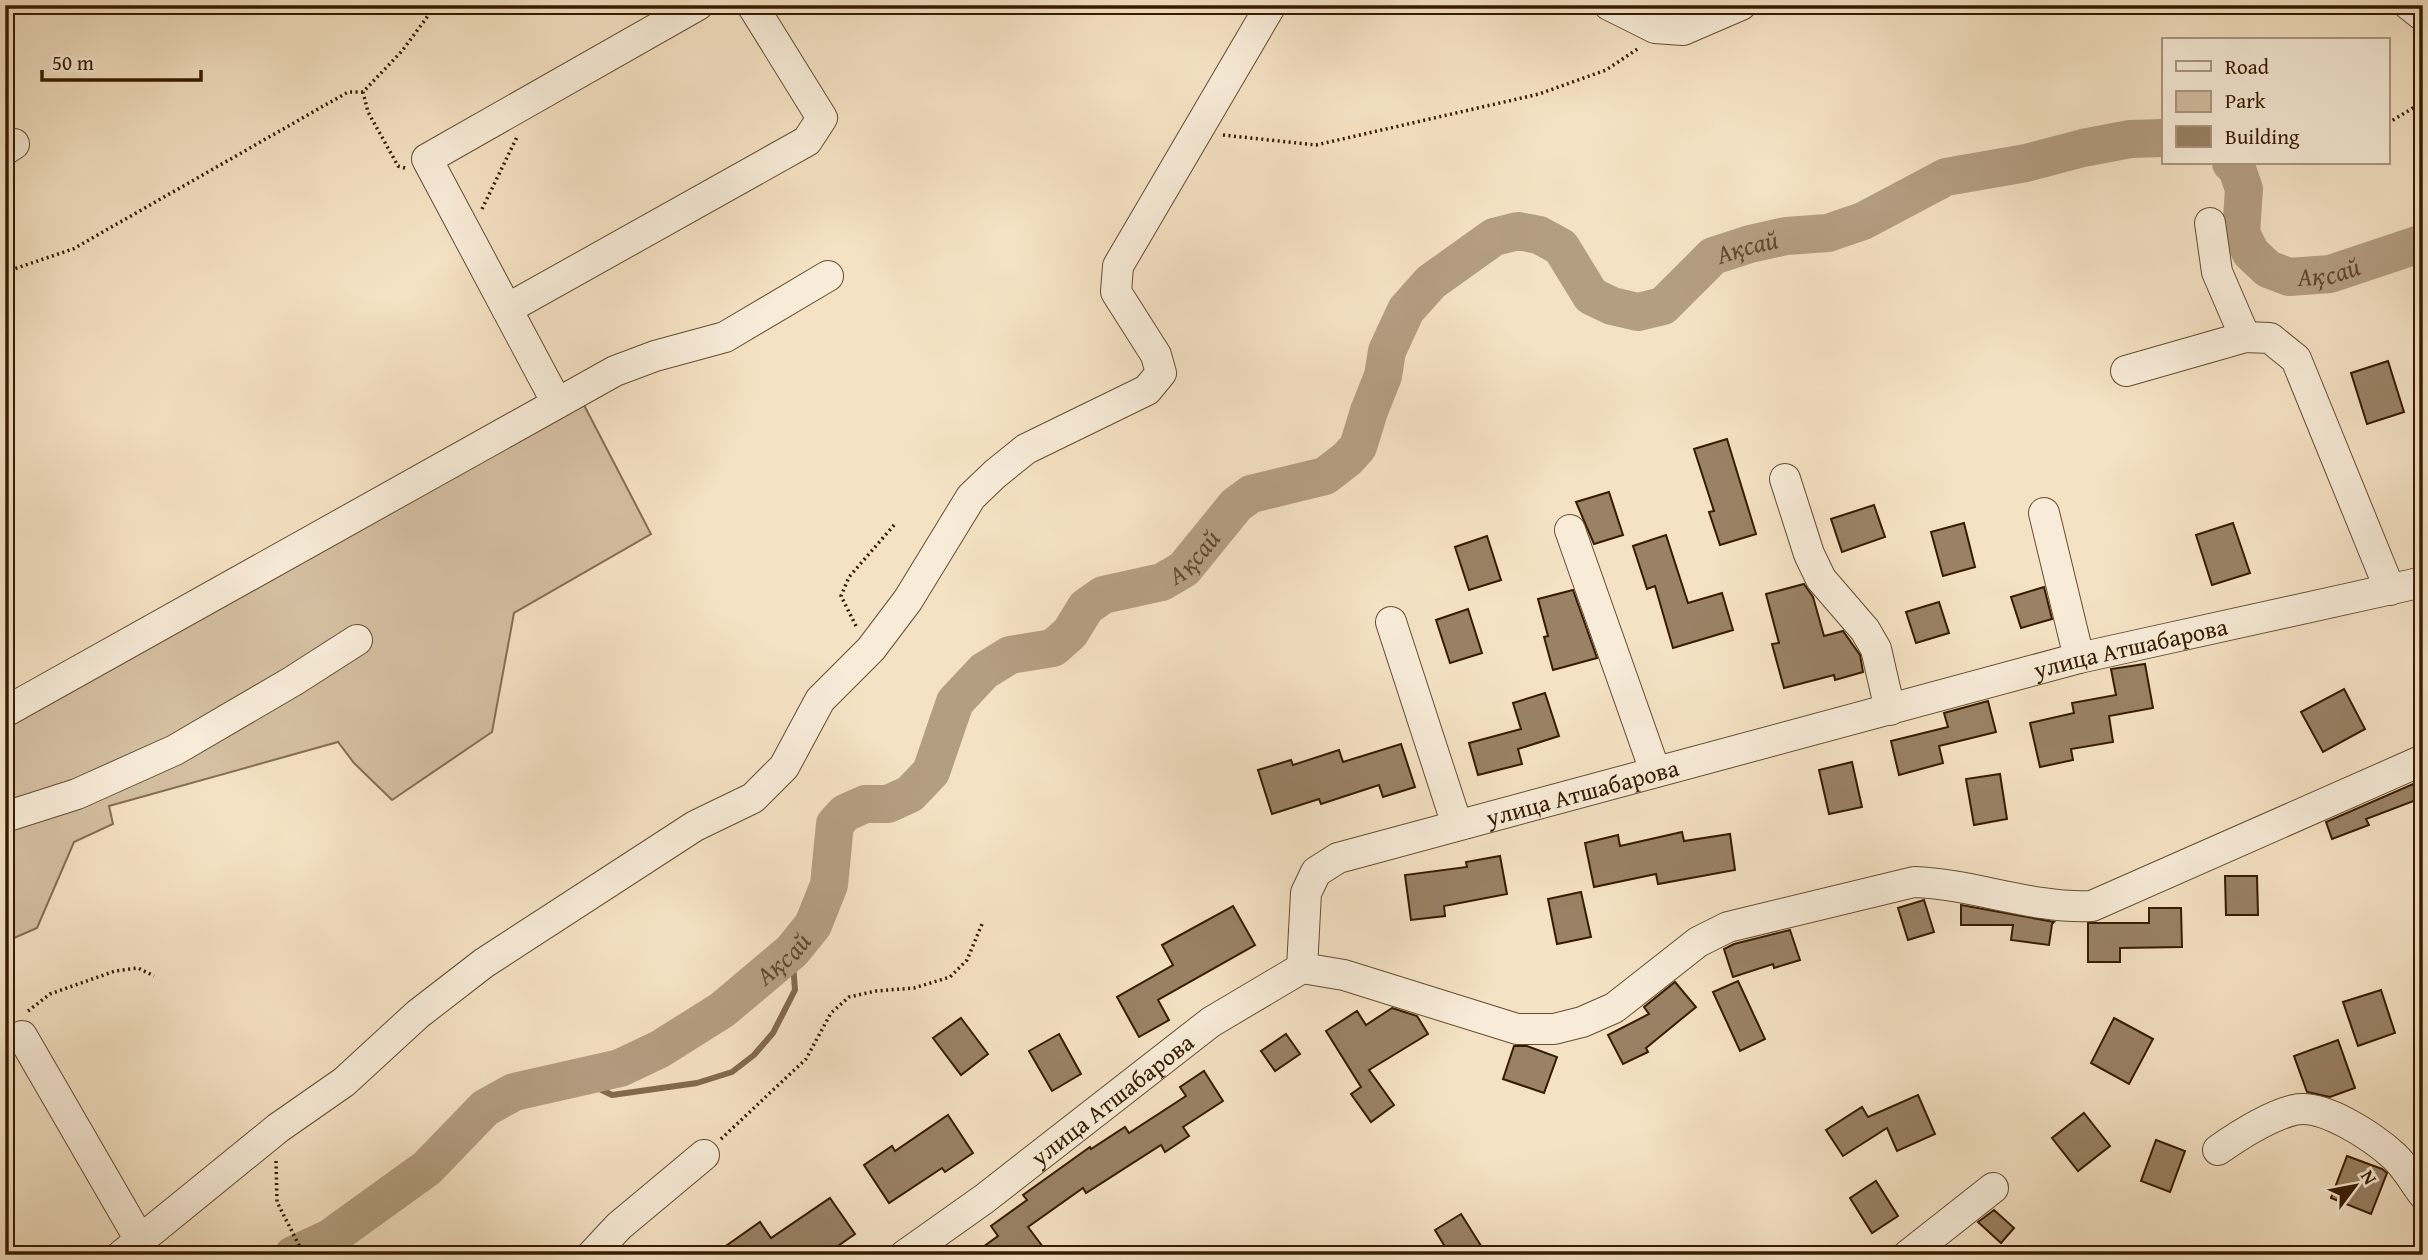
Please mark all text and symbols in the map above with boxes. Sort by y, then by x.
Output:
scale bar [42,38,201,82]
legend [2162,38,2390,164]
text: 50 m [52,47,94,78]
text: Road [2225,51,2270,82]
text: Park [2225,85,2266,116]
text: Building [2225,121,2300,152]
water label: Ақсай [1710,219,1782,274]
water label: Ақсай [2295,246,2365,296]
water label: Ақсай [1159,520,1229,594]
street label: улица Атшабарова [2029,608,2231,687]
street label: улица Атшабарова [1481,749,1683,835]
water label: Ақсай [746,923,820,994]
street label: улица Атшабарова [1022,1024,1201,1175]
north arrow [2320,1152,2390,1222]
text: N [2354,1164,2385,1190]

